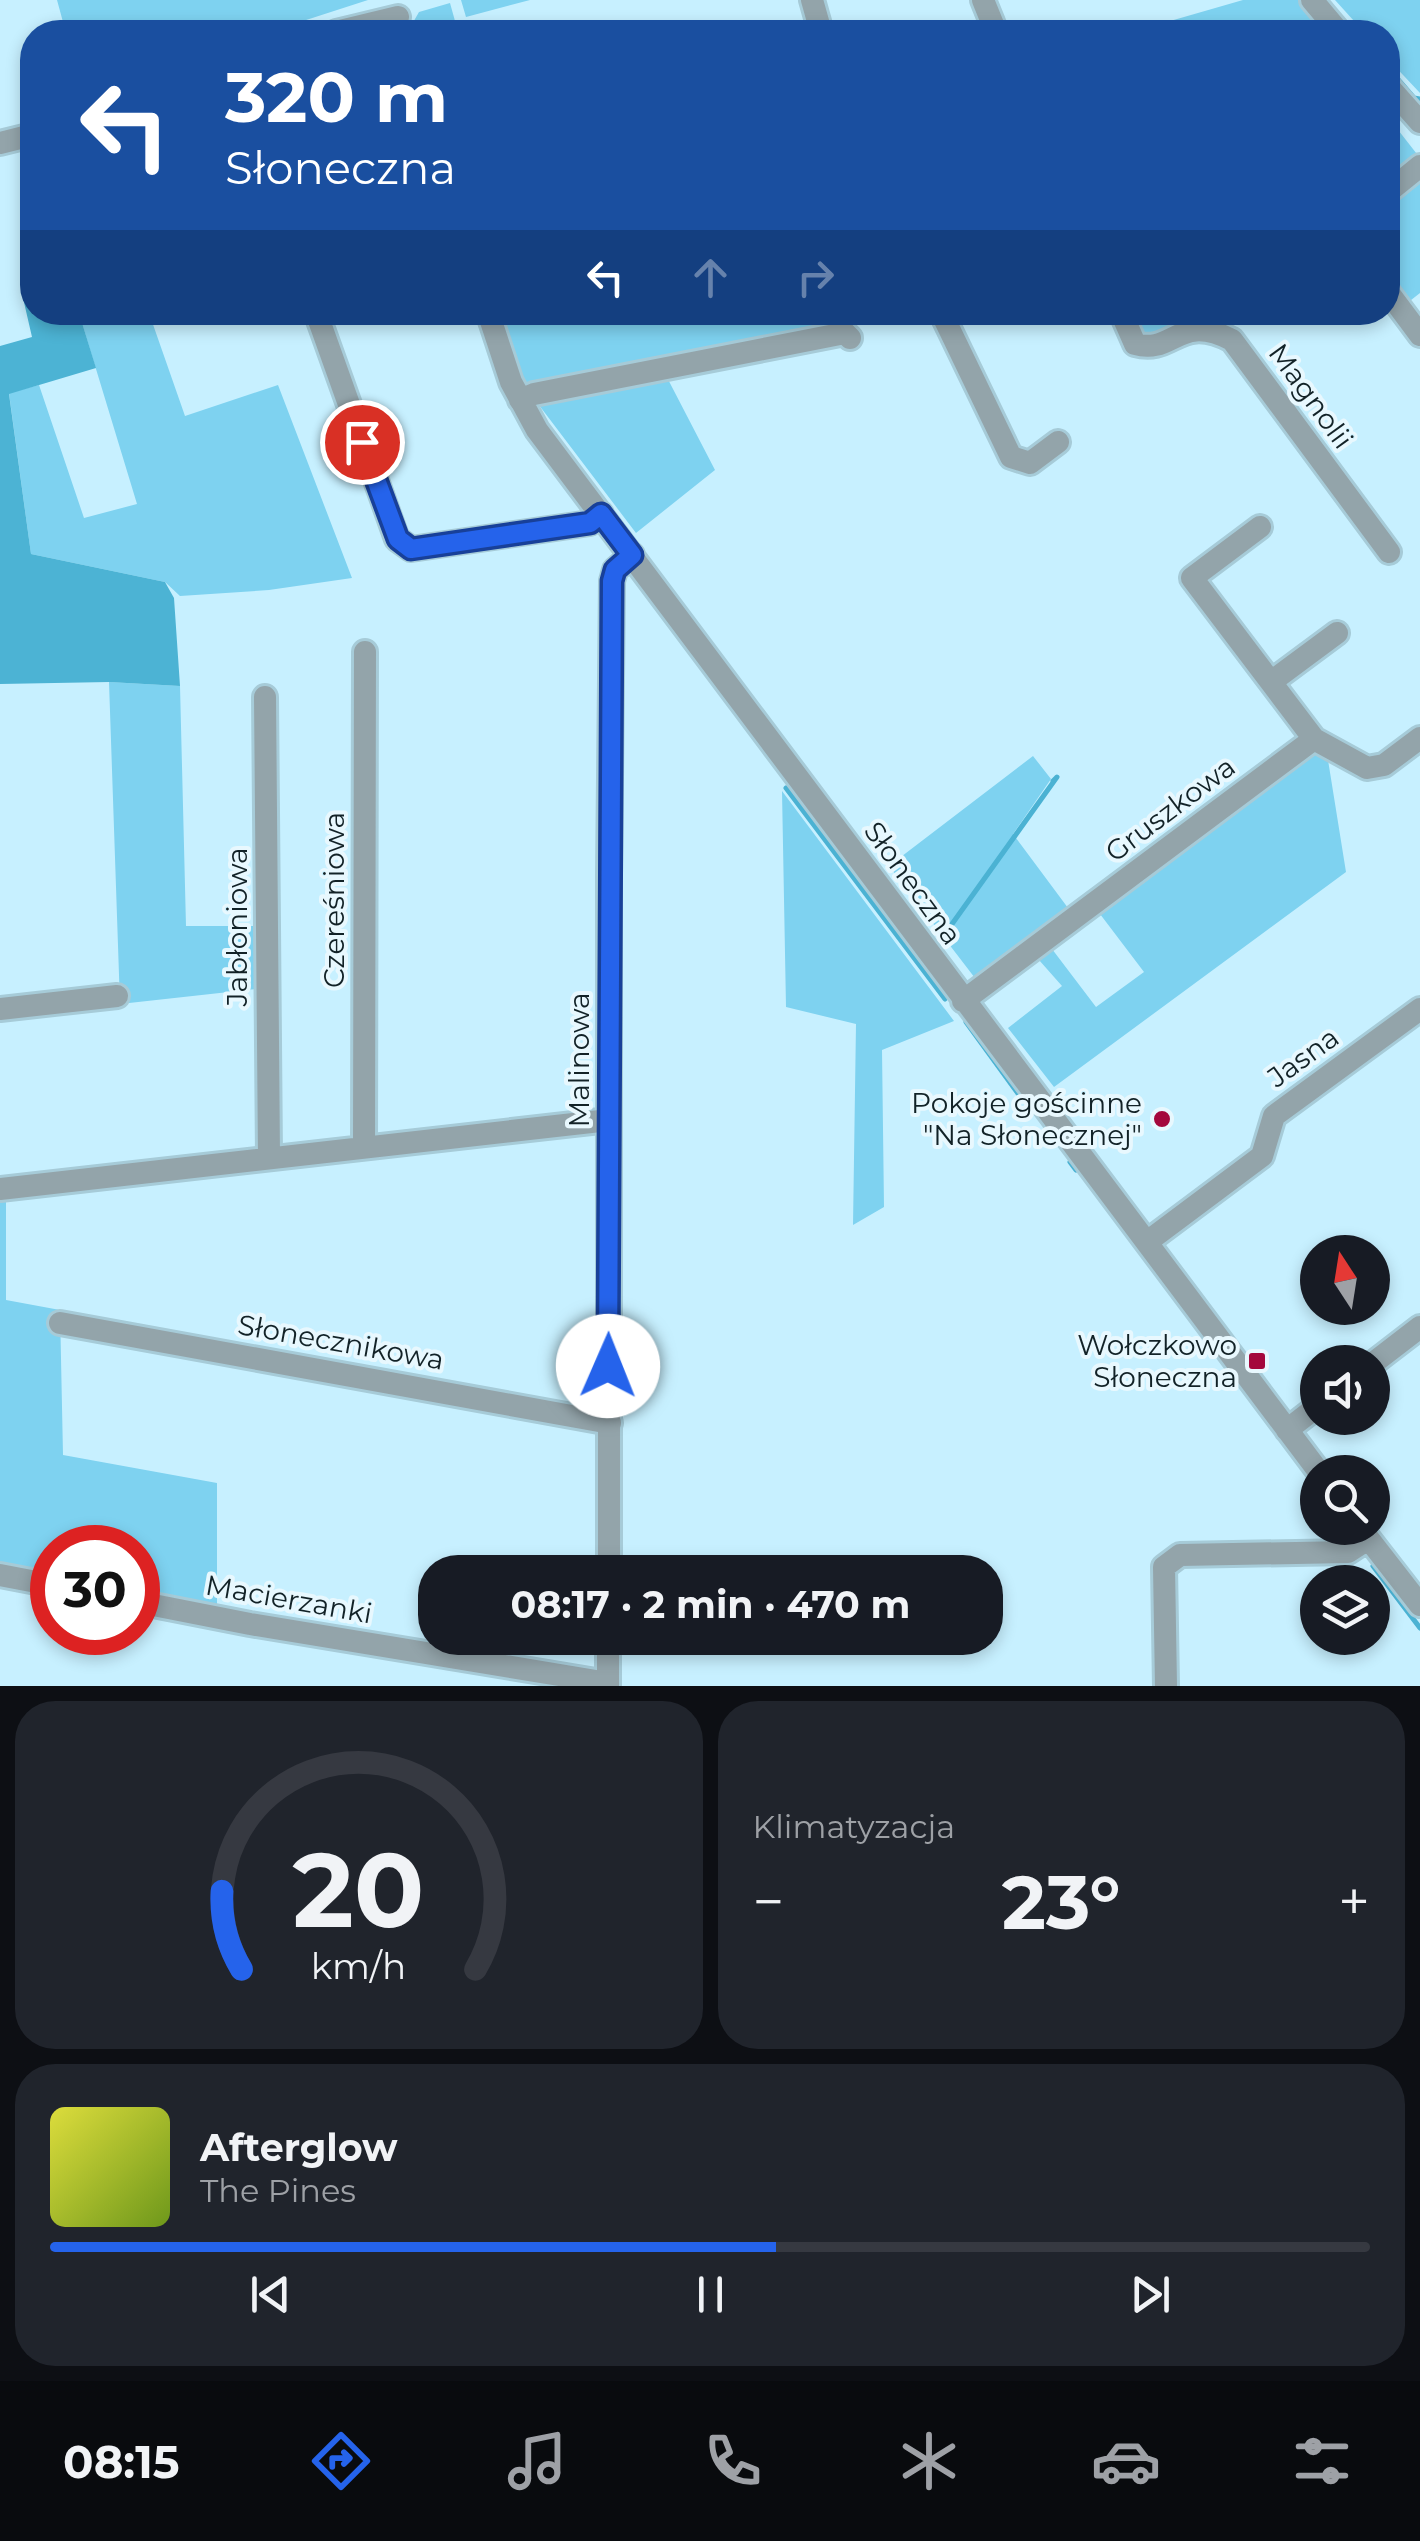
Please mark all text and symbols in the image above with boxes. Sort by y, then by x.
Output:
text: 320 m [225,54,448,140]
icon: left [60,60,190,190]
text: Słoneczna [225,140,456,195]
icon: left [578,250,633,305]
icon: ahead [683,250,738,305]
icon: right [788,250,843,305]
street label: Magnolii [1262,337,1360,455]
pin [320,400,405,485]
icon: arrive [335,415,390,470]
street label: Gruszkowa [1098,749,1242,869]
street label: Czereśniowa [317,812,351,988]
street label: Słoneczna [857,815,969,951]
street label: Jabłoniowa [220,847,254,1008]
street label: Malinowa [562,993,596,1127]
street label: Jasna [1260,1020,1345,1095]
place label: Pokoje gościnne "Na Słonecznej" [911,1086,1142,1152]
marker: Pokoje gościnne "Na Słonecznej" [1151,1108,1173,1130]
north arrow [1300,1235,1390,1325]
map controls [1300,1235,1390,1655]
street label: Słonecznikowa [235,1307,447,1377]
position arrow [556,1314,660,1418]
place label: Wołczkowo Słoneczna [1077,1328,1237,1394]
button: sound [1300,1345,1390,1435]
marker: Wołczkowo Słoneczna [1246,1350,1268,1372]
button: search [1300,1455,1390,1545]
speed limit sign: 30 [30,1525,160,1655]
button: layers [1300,1565,1390,1655]
street label: Macierzanki [203,1568,375,1630]
text: 08:17 · 2 min · 470 m [511,1581,910,1628]
text: Klimatyzacja [753,1807,955,1846]
text: 20 [293,1826,425,1953]
text: 23° [1002,1856,1121,1948]
text: − [753,1868,784,1935]
text: + [1338,1868,1370,1935]
text: km/h [311,1944,406,1988]
text: Afterglow [200,2124,398,2171]
text: The Pines [200,2171,356,2210]
icon: previous [243,2267,298,2322]
icon: pause [683,2267,738,2322]
icon: next [1123,2267,1178,2322]
icon: directions [306,2426,376,2496]
icon: music [502,2426,572,2496]
icon: phone [698,2426,768,2496]
icon: climate [894,2426,964,2496]
icon: car [1091,2426,1161,2496]
icon: filters [1287,2426,1357,2496]
text: 08:15 [63,2434,180,2489]

